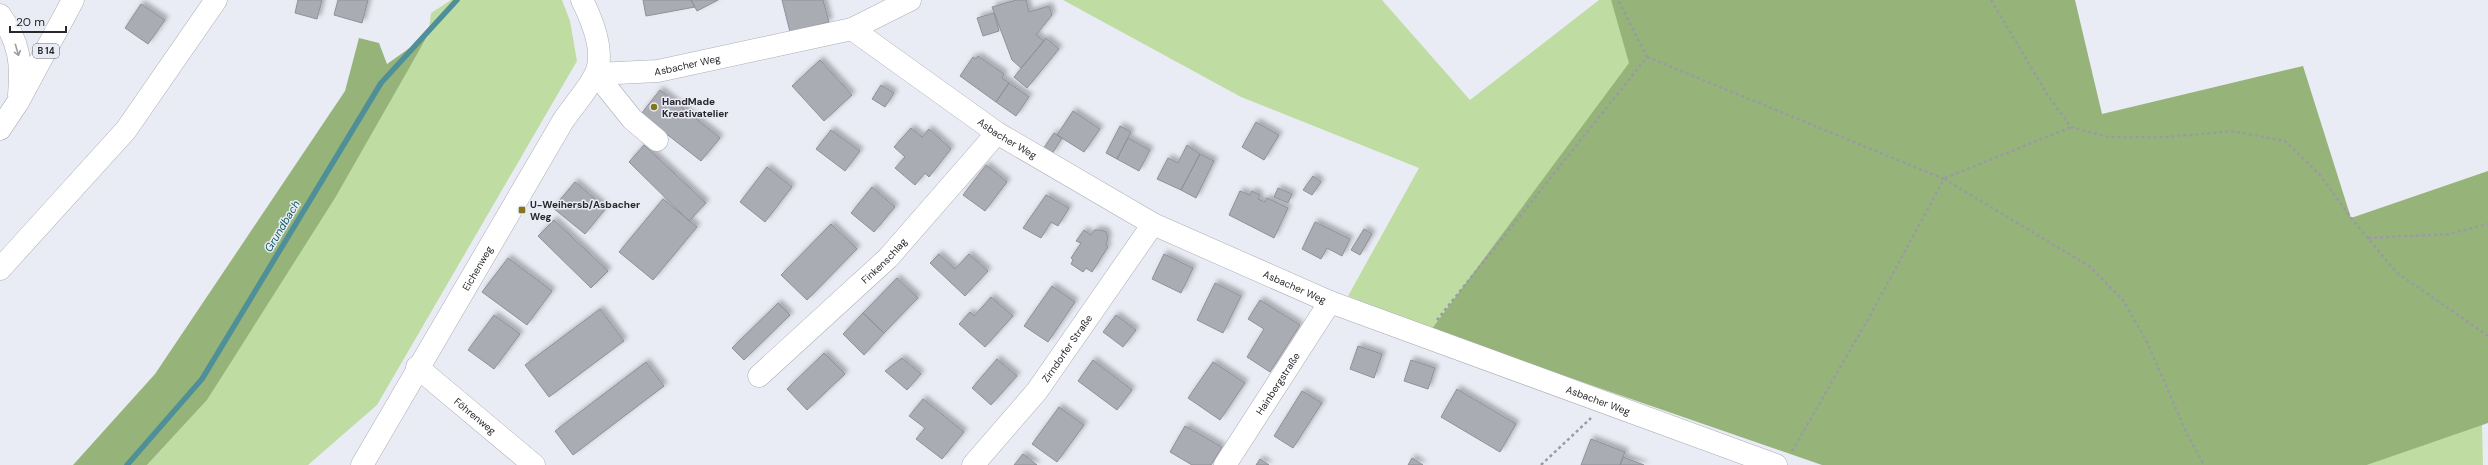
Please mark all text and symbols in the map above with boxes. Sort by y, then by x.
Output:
scale bar [10,8,66,34]
text: 20 m [16,14,45,30]
one-way arrow [14,43,21,56]
road number: B 14 [33,44,59,58]
street label: Asbacher Weg [654,51,722,78]
place label: HandMade Kreativatelier [662,95,728,120]
marker: HandMade Kreativatelier [649,102,659,112]
street label: Asbacher Weg [975,115,1040,162]
water label: Grundbach [261,198,303,254]
place label: U-Weihersb/Asbacher Weg [530,198,640,223]
marker: U-Weihersb/Asbacher Weg [517,205,527,215]
street label: Finkenschlag [858,235,910,286]
street label: Eichenweg [459,243,495,293]
street label: Asbacher Weg [1261,267,1329,306]
street label: Zirndorfer Straße [1039,312,1095,385]
street label: Hainbergstraße [1253,350,1303,417]
street label: Asbacher Weg [1564,382,1632,418]
street label: Föhrenweg [452,395,499,437]

